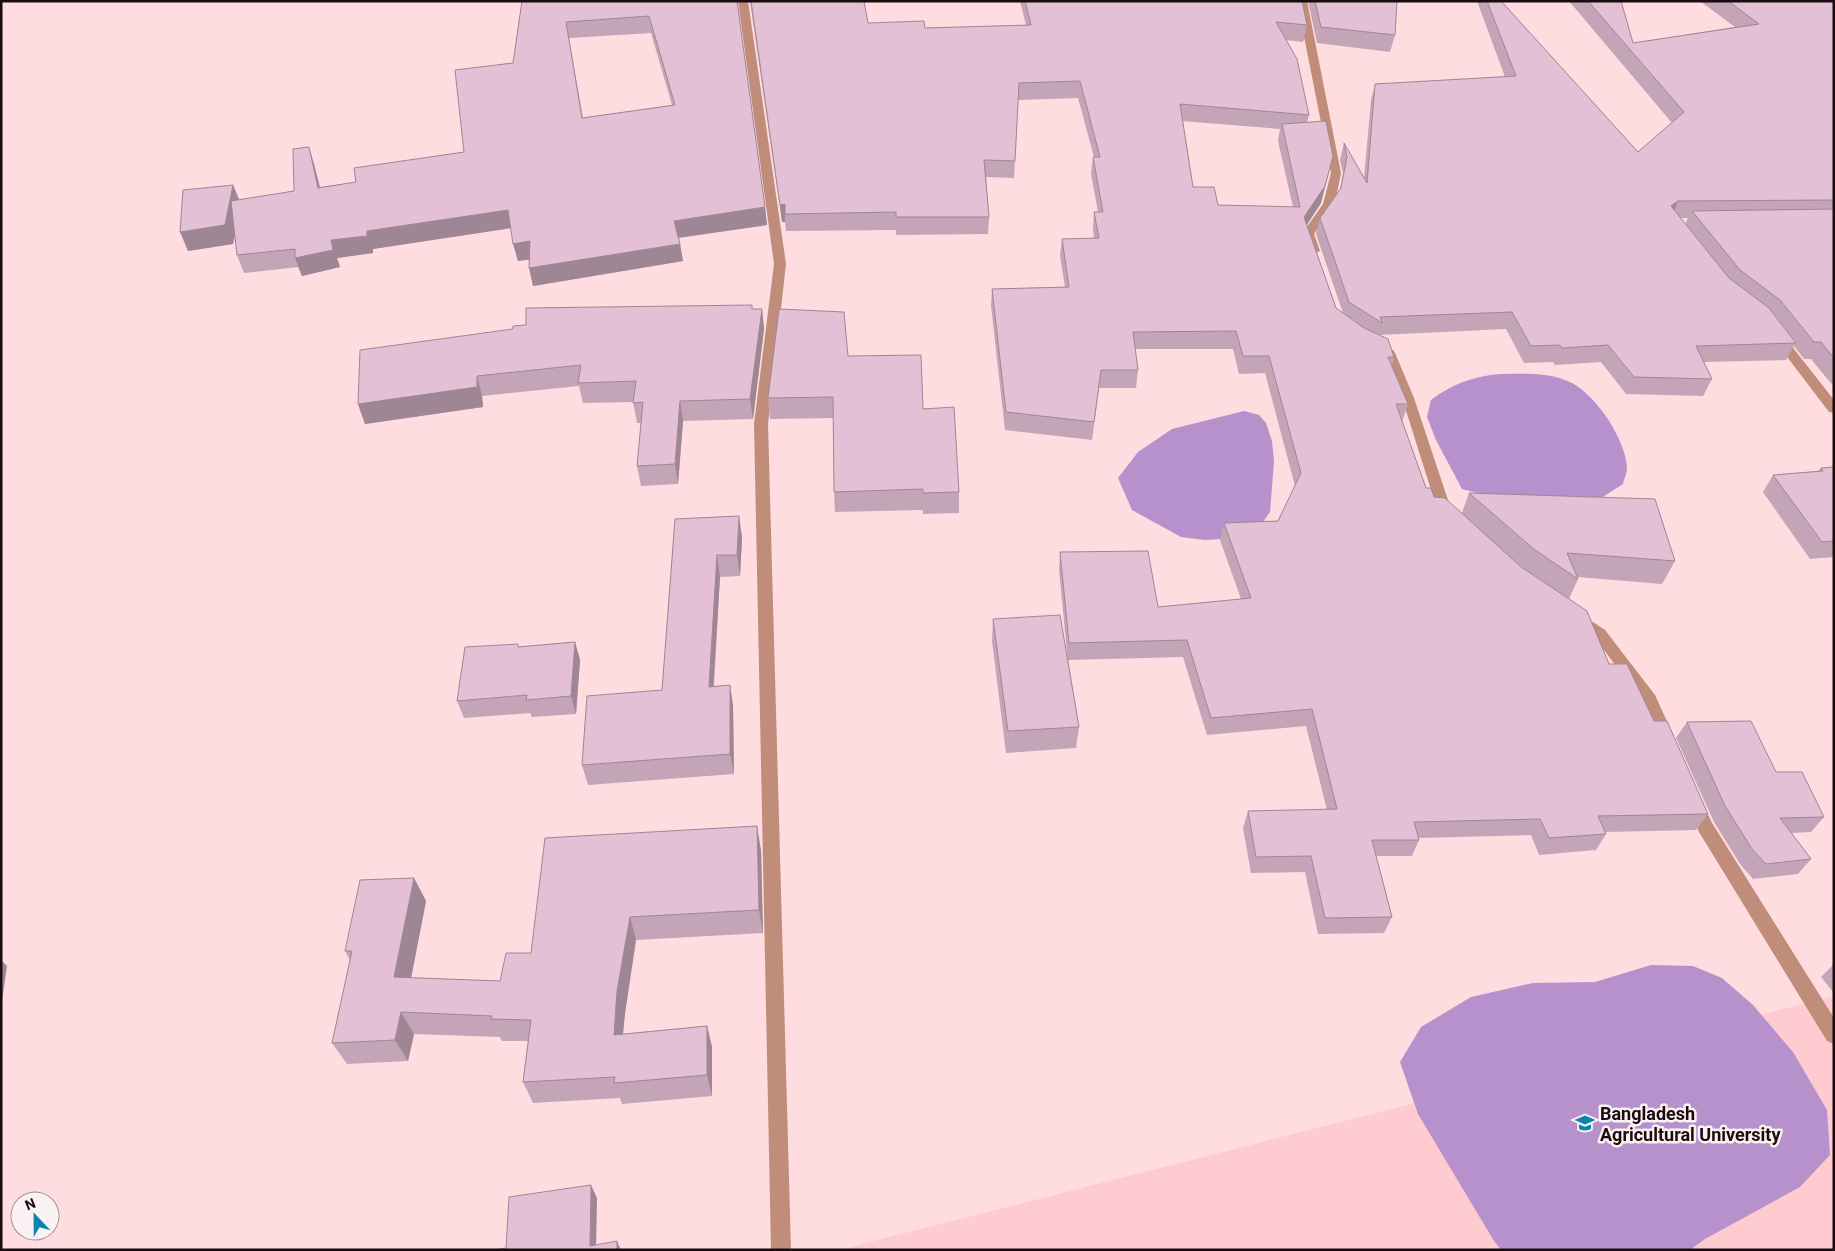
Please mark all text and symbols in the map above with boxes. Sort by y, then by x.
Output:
place label: Bangladesh Agricultural University [1600,1103,1781,1145]
school or university icon: Bangladesh Agricultural University [1574,1112,1596,1134]
north arrow [10,1191,60,1241]
text: N [23,1195,38,1213]

